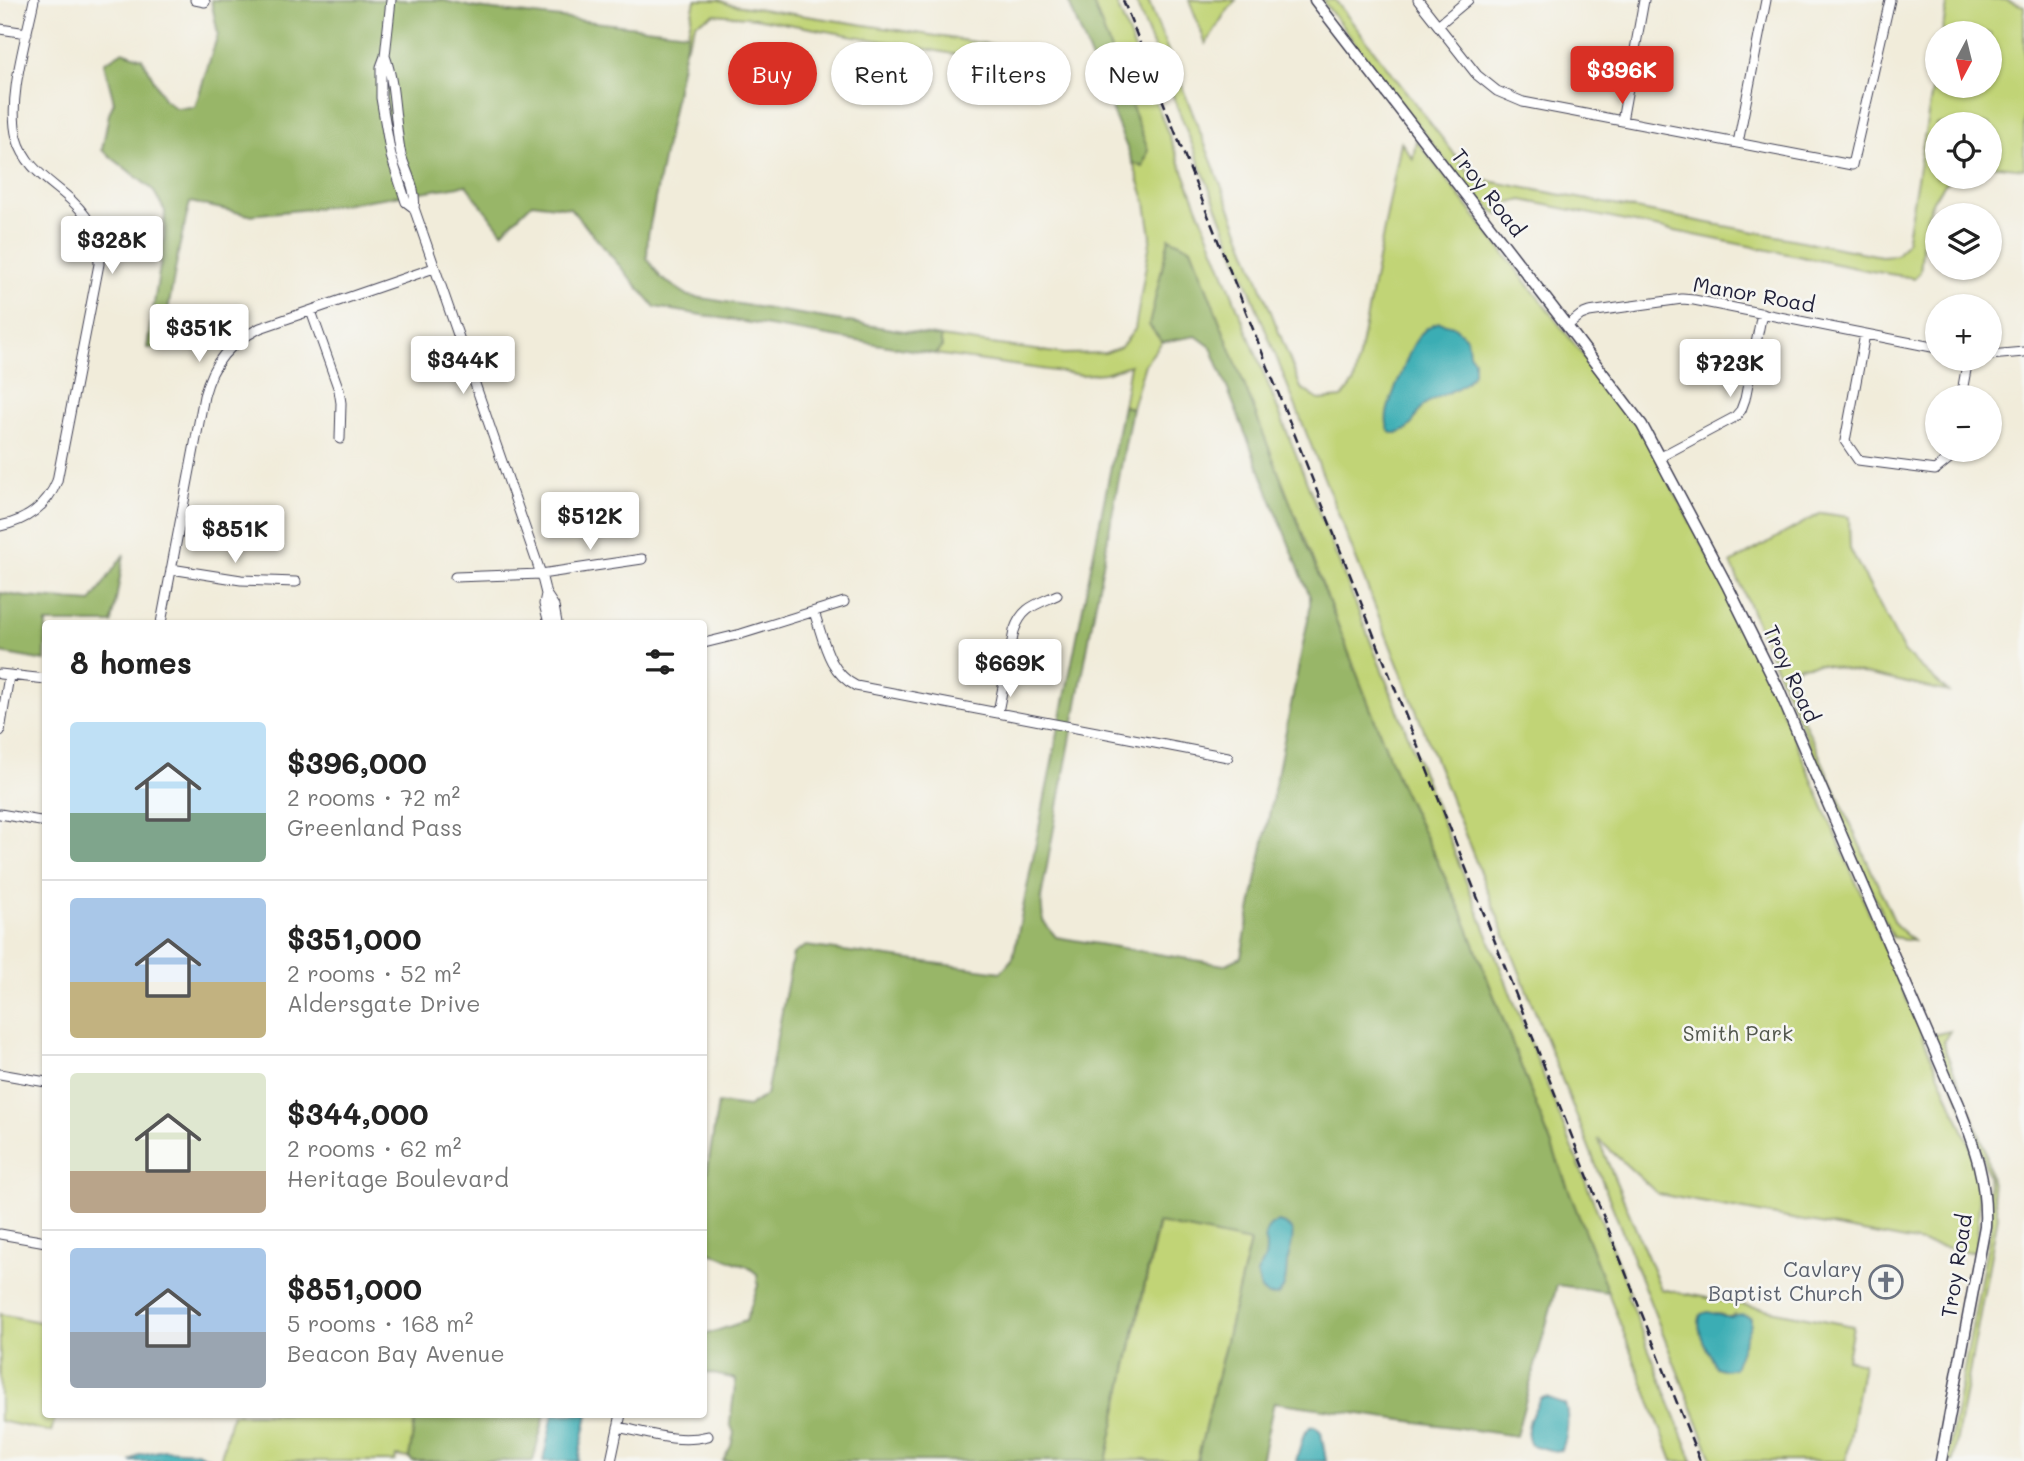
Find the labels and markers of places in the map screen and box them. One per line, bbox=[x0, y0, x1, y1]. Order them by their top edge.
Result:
pin: $396K bbox=[1573, 46, 1671, 106]
pin: $328K bbox=[63, 216, 161, 276]
pin: $351K bbox=[150, 304, 248, 364]
pin: $344K bbox=[414, 336, 512, 396]
pin: $723K bbox=[1681, 340, 1779, 399]
pin: $512K bbox=[541, 492, 639, 552]
pin: $851K bbox=[186, 505, 284, 565]
pin: $669K bbox=[961, 640, 1059, 699]
place label: Cavlary Baptist Church bbox=[1708, 1255, 1862, 1306]
church icon: Cavlary Baptist Church bbox=[1867, 1263, 1905, 1301]

